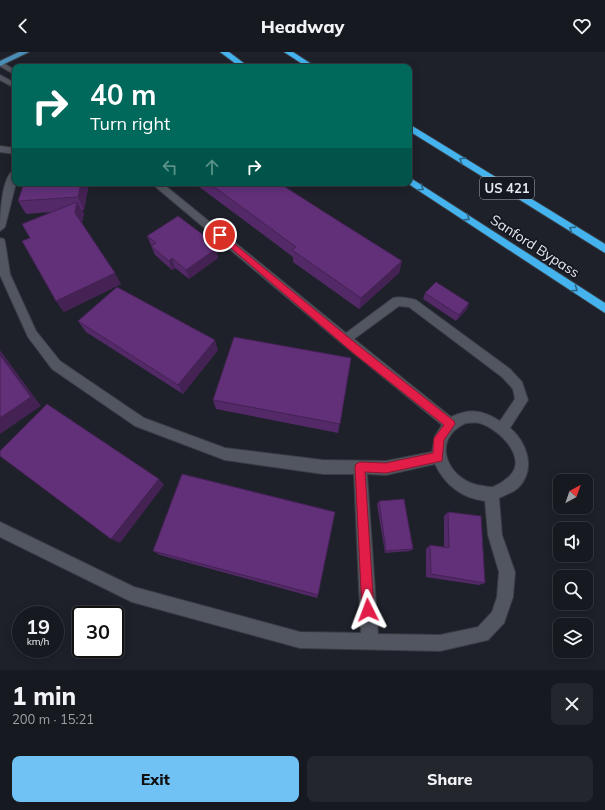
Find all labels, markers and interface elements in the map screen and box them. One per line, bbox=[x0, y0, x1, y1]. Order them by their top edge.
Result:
icon: back bbox=[12, 15, 34, 37]
text: Headway bbox=[261, 15, 344, 38]
icon: heart bbox=[571, 15, 593, 37]
text: 40 m bbox=[90, 77, 156, 112]
icon: right bbox=[24, 80, 76, 132]
text: Turn right bbox=[90, 112, 170, 135]
icon: left bbox=[159, 156, 181, 178]
icon: ahead bbox=[201, 156, 223, 178]
icon: right bbox=[243, 156, 265, 178]
one-way arrow bbox=[459, 157, 466, 165]
road number: US 421 bbox=[480, 177, 534, 199]
one-way arrow bbox=[417, 183, 424, 190]
street label: Sanford Bypass bbox=[487, 211, 583, 282]
one-way arrow bbox=[462, 213, 469, 220]
pin bbox=[203, 218, 237, 252]
icon: arrive bbox=[209, 224, 231, 246]
one-way arrow bbox=[569, 226, 576, 233]
one-way arrow bbox=[571, 284, 578, 292]
north arrow bbox=[553, 474, 593, 514]
map controls bbox=[553, 474, 593, 658]
button: sound bbox=[553, 522, 593, 562]
button: search bbox=[553, 570, 593, 610]
position arrow bbox=[347, 589, 389, 631]
speed limit sign: 30 bbox=[72, 606, 124, 658]
text: 19 bbox=[26, 614, 50, 639]
button: layers bbox=[553, 618, 593, 658]
text: km/h bbox=[27, 635, 49, 648]
text: 1 min bbox=[12, 681, 76, 711]
button: close bbox=[551, 683, 593, 725]
text: 200 m · 15:21 bbox=[12, 711, 94, 727]
button: Exit bbox=[12, 756, 299, 802]
button: Share bbox=[307, 756, 593, 802]

